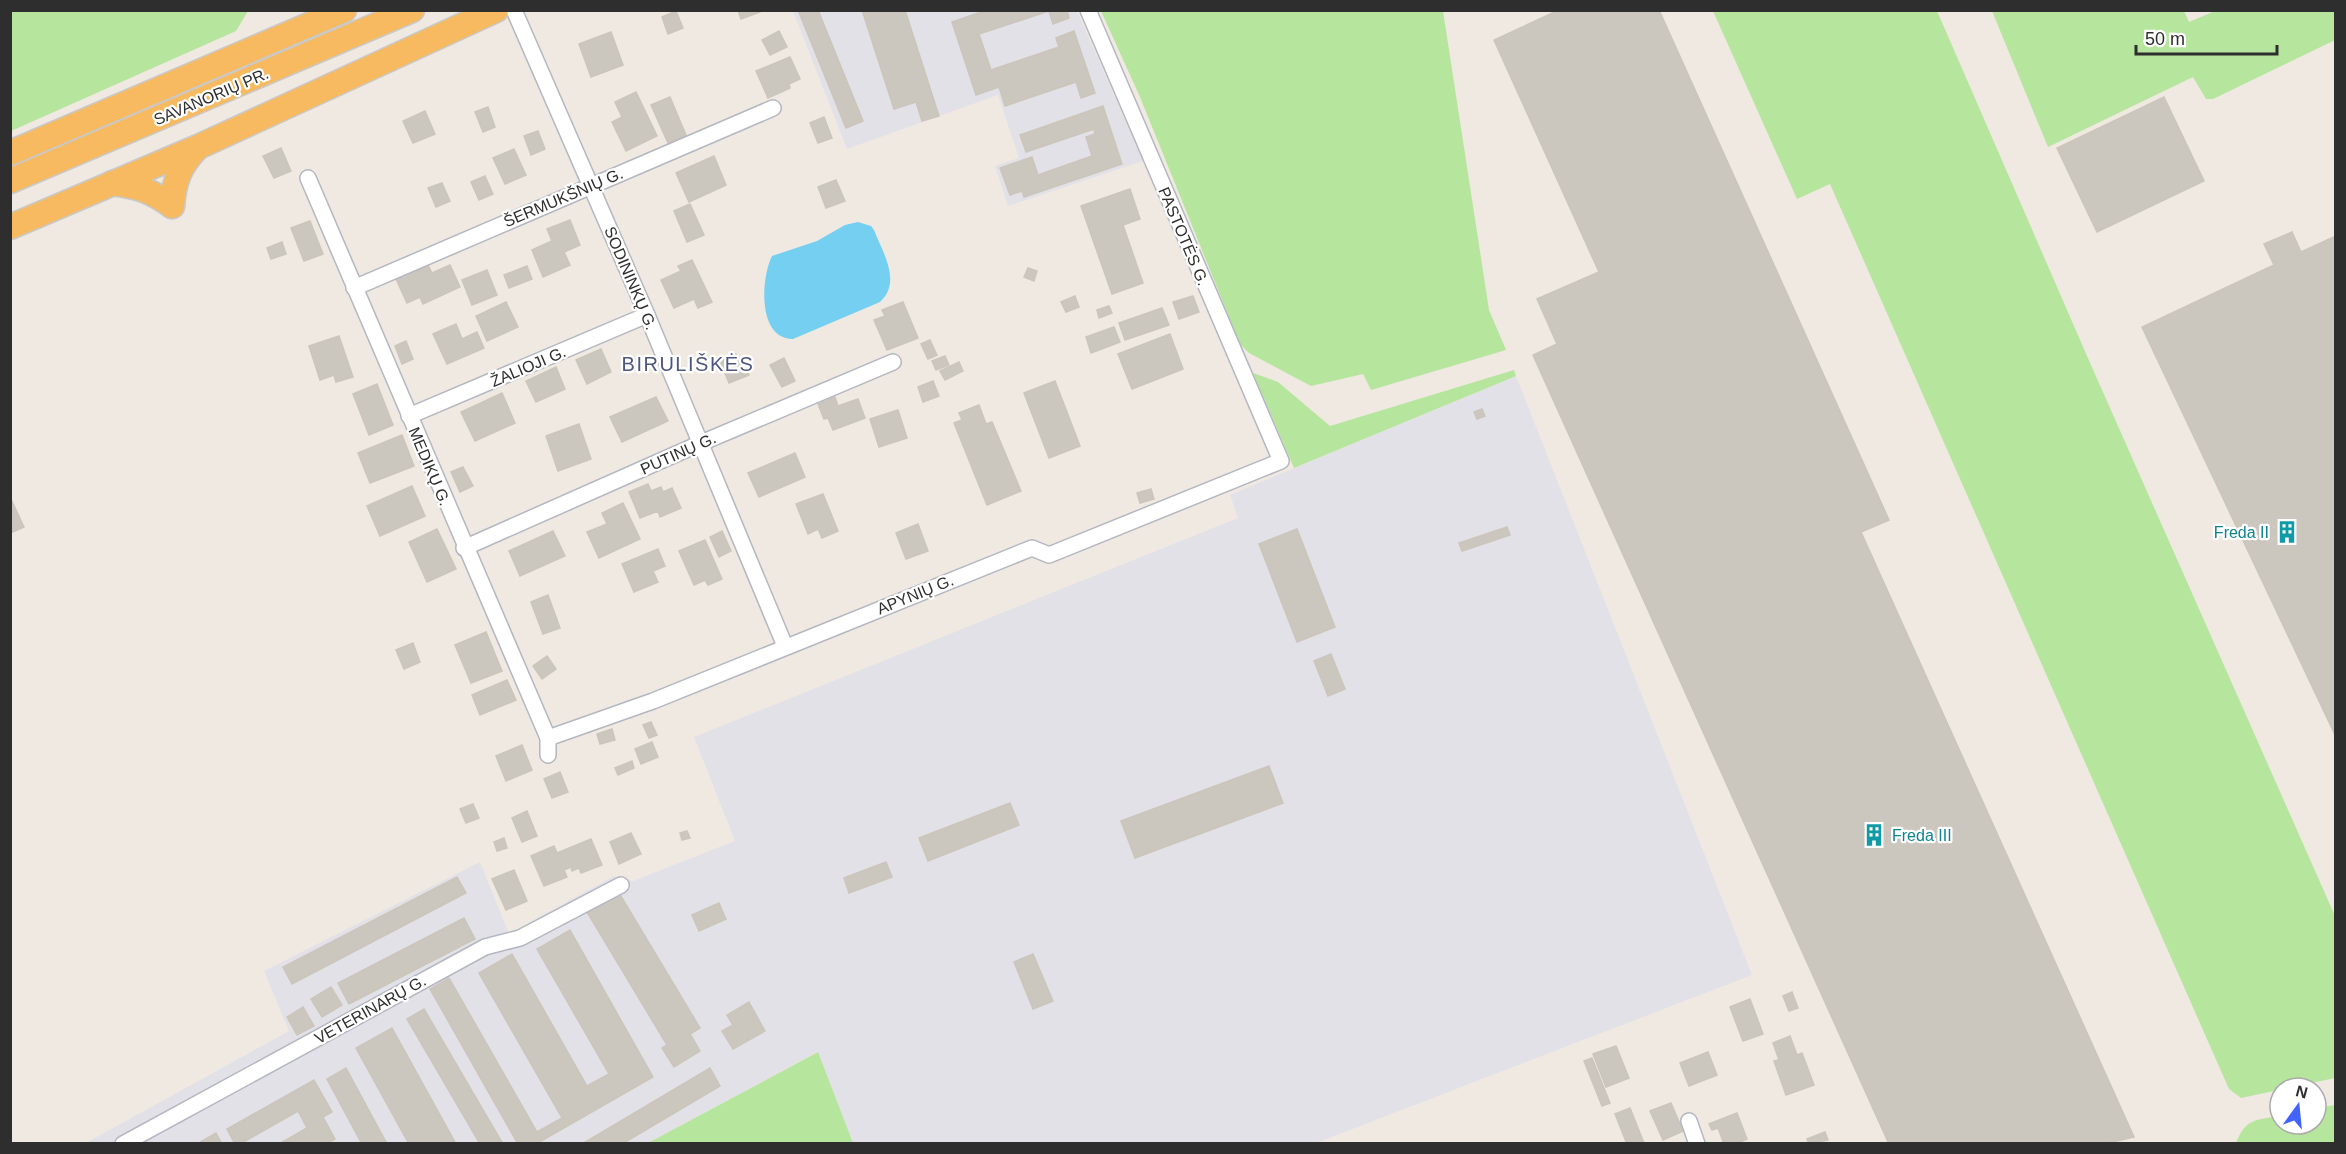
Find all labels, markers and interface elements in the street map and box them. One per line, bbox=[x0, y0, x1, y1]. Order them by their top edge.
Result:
scale bar bbox=[2136, 18, 2277, 56]
text: 50 m bbox=[2145, 29, 2185, 49]
street label: SAVANORIŲ PR. bbox=[151, 65, 271, 128]
street label: ŠERMUKŠNIŲ G. bbox=[501, 164, 625, 230]
street label: PASTOTĖS G. bbox=[1155, 184, 1213, 288]
street label: SODININKŲ G. bbox=[601, 224, 660, 332]
street label: ŽALIOJI G. bbox=[488, 342, 568, 390]
district label: BIRULIŠKĖS bbox=[622, 353, 754, 375]
street label: MEDIKŲ G. bbox=[405, 424, 454, 508]
street label: PUTINŲ G. bbox=[638, 429, 719, 478]
building icon: Freda II bbox=[2274, 519, 2300, 545]
place label: Freda II bbox=[2214, 524, 2269, 541]
street label: APYNIŲ G. bbox=[874, 571, 956, 617]
building icon: Freda III bbox=[1861, 822, 1887, 848]
place label: Freda III bbox=[1892, 827, 1952, 844]
street label: VETERINARŲ G. bbox=[312, 972, 429, 1047]
north arrow bbox=[2268, 1076, 2328, 1136]
text: N bbox=[2294, 1082, 2310, 1102]

